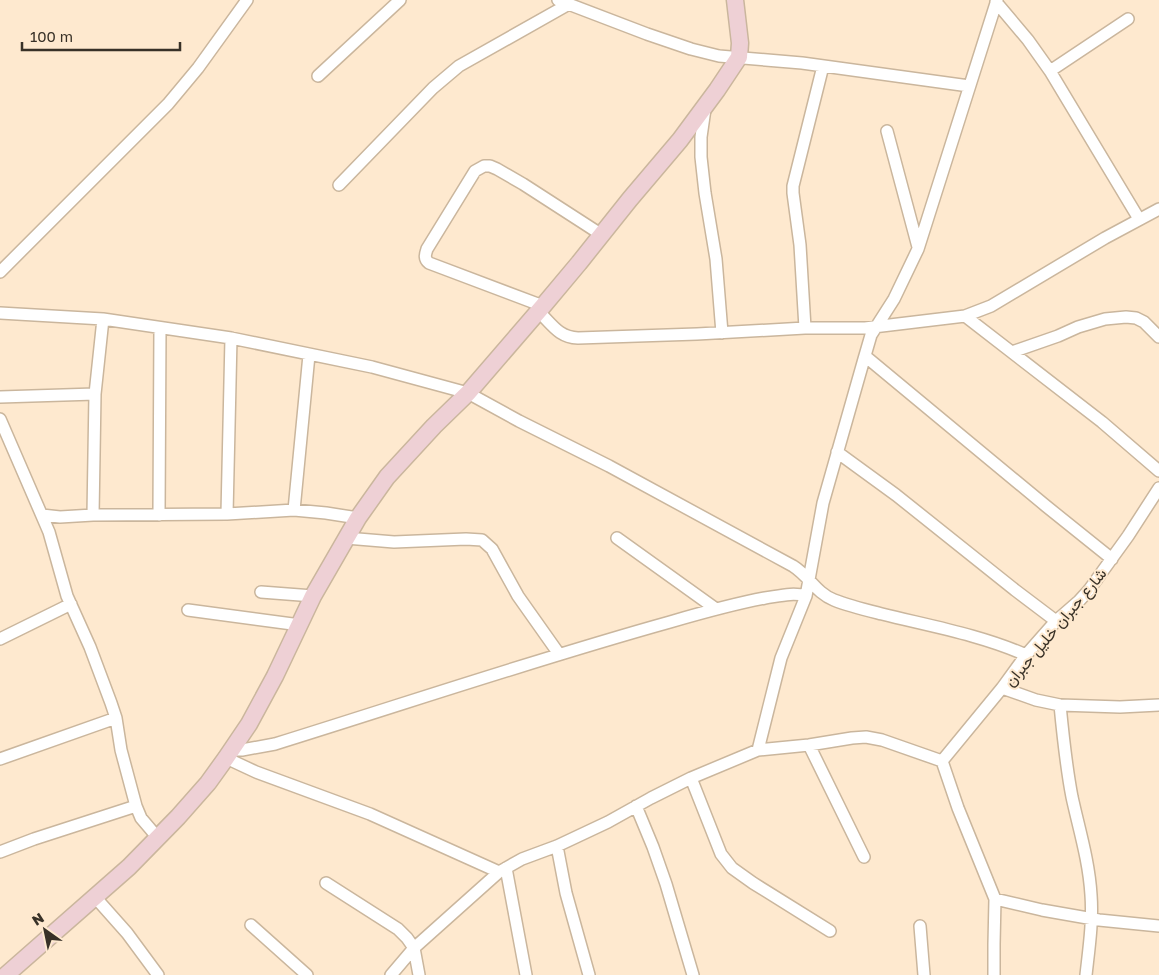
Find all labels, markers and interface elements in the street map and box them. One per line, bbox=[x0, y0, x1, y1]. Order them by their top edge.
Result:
scale bar bbox=[22, 20, 180, 52]
text: 100 m bbox=[30, 27, 73, 45]
street label: شارع جبران خليل جبران bbox=[1000, 564, 1112, 692]
north arrow bbox=[20, 905, 70, 955]
text: N bbox=[29, 909, 47, 929]

